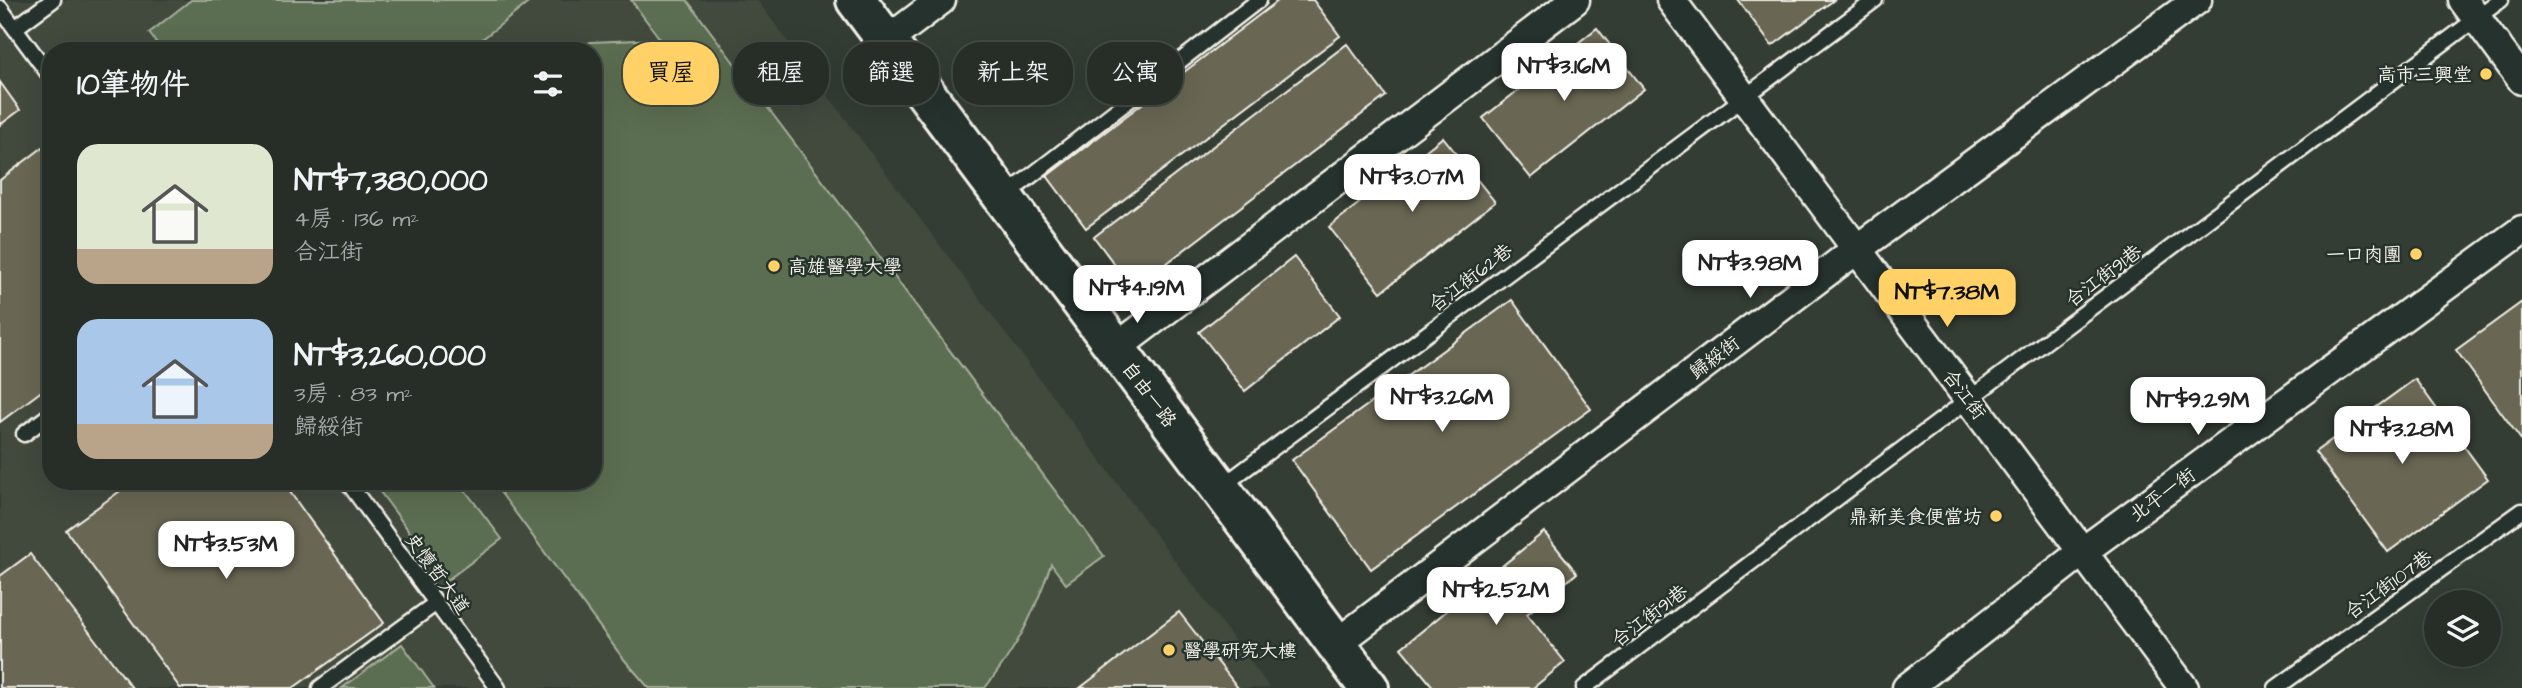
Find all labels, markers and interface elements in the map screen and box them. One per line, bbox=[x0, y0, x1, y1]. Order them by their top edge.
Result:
chip: 買屋 bbox=[623, 42, 719, 105]
chip: 租屋 bbox=[733, 42, 829, 105]
chip: 篩選 bbox=[843, 42, 939, 105]
chip: 新上架 bbox=[953, 42, 1073, 105]
chip: 公寓 bbox=[1087, 42, 1183, 105]
pin: NT$3.16M bbox=[1492, 43, 1636, 103]
text: NT$3.16M bbox=[1518, 50, 1610, 82]
place label: 高市三興堂 bbox=[2377, 62, 2472, 89]
text: 10筆物件 bbox=[77, 64, 190, 106]
icon: filters bbox=[529, 65, 567, 103]
marker: 高市三興堂 bbox=[2478, 66, 2494, 82]
pin: NT$3.07M bbox=[1340, 154, 1484, 214]
text: NT$7,380,000 bbox=[294, 160, 488, 202]
text: NT$3.07M bbox=[1360, 161, 1464, 193]
icon: home bbox=[133, 172, 217, 256]
text: 4房 · 136 m² bbox=[294, 203, 419, 235]
text: 合江街 bbox=[294, 236, 363, 268]
street label: 合江街62巷 bbox=[1423, 238, 1518, 319]
street label: 合江街91巷 bbox=[2060, 239, 2148, 314]
pin: NT$3.98M bbox=[1678, 240, 1822, 300]
place label: 一口肉團 bbox=[2326, 242, 2402, 269]
marker: 一口肉團 bbox=[2408, 246, 2424, 262]
text: NT$3.98M bbox=[1698, 247, 1802, 279]
place label: 高雄醫學大學 bbox=[788, 254, 902, 281]
marker: 高雄醫學大學 bbox=[766, 258, 782, 274]
pin: NT$4.19M bbox=[1065, 266, 1209, 325]
pin: NT$7.38M bbox=[1875, 270, 2019, 329]
text: NT$4.19M bbox=[1089, 272, 1185, 304]
text: NT$7.38M bbox=[1895, 276, 1999, 308]
street label: 歸綏街 bbox=[1684, 330, 1746, 386]
text: NT$3,260,000 bbox=[294, 335, 486, 377]
icon: home bbox=[133, 347, 217, 431]
street label: 自由一路 bbox=[1115, 356, 1182, 433]
street label: 合江街 bbox=[1936, 364, 1992, 426]
pin: NT$3.26M bbox=[1370, 374, 1514, 434]
text: 3房 · 83 m² bbox=[294, 378, 413, 410]
pin: NT$9.29M bbox=[2126, 378, 2270, 437]
text: NT$3.26M bbox=[1390, 381, 1494, 413]
text: NT$9.29M bbox=[2146, 384, 2250, 416]
pin: NT$3.28M bbox=[2330, 406, 2474, 466]
text: 歸綏街 bbox=[294, 411, 363, 443]
text: NT$3.28M bbox=[2350, 413, 2454, 445]
street label: 北平一街 bbox=[2124, 462, 2202, 528]
place label: 鼎新美食便當坊 bbox=[1849, 504, 1982, 531]
marker: 鼎新美食便當坊 bbox=[1988, 508, 2004, 524]
pin: NT$3.53M bbox=[154, 522, 298, 581]
text: NT$3.53M bbox=[174, 528, 278, 560]
street label: 史懷哲大道 bbox=[398, 528, 476, 620]
street label: 合江街107巷 bbox=[2340, 544, 2438, 626]
pin: NT$2.52M bbox=[1424, 568, 1568, 627]
text: NT$2.52M bbox=[1443, 574, 1549, 606]
street label: 合江街91巷 bbox=[1606, 579, 1694, 654]
map controls bbox=[2424, 590, 2501, 667]
button: layers bbox=[2424, 590, 2501, 667]
place label: 醫學研究大樓 bbox=[1183, 638, 1297, 665]
marker: 醫學研究大樓 bbox=[1161, 642, 1177, 658]

